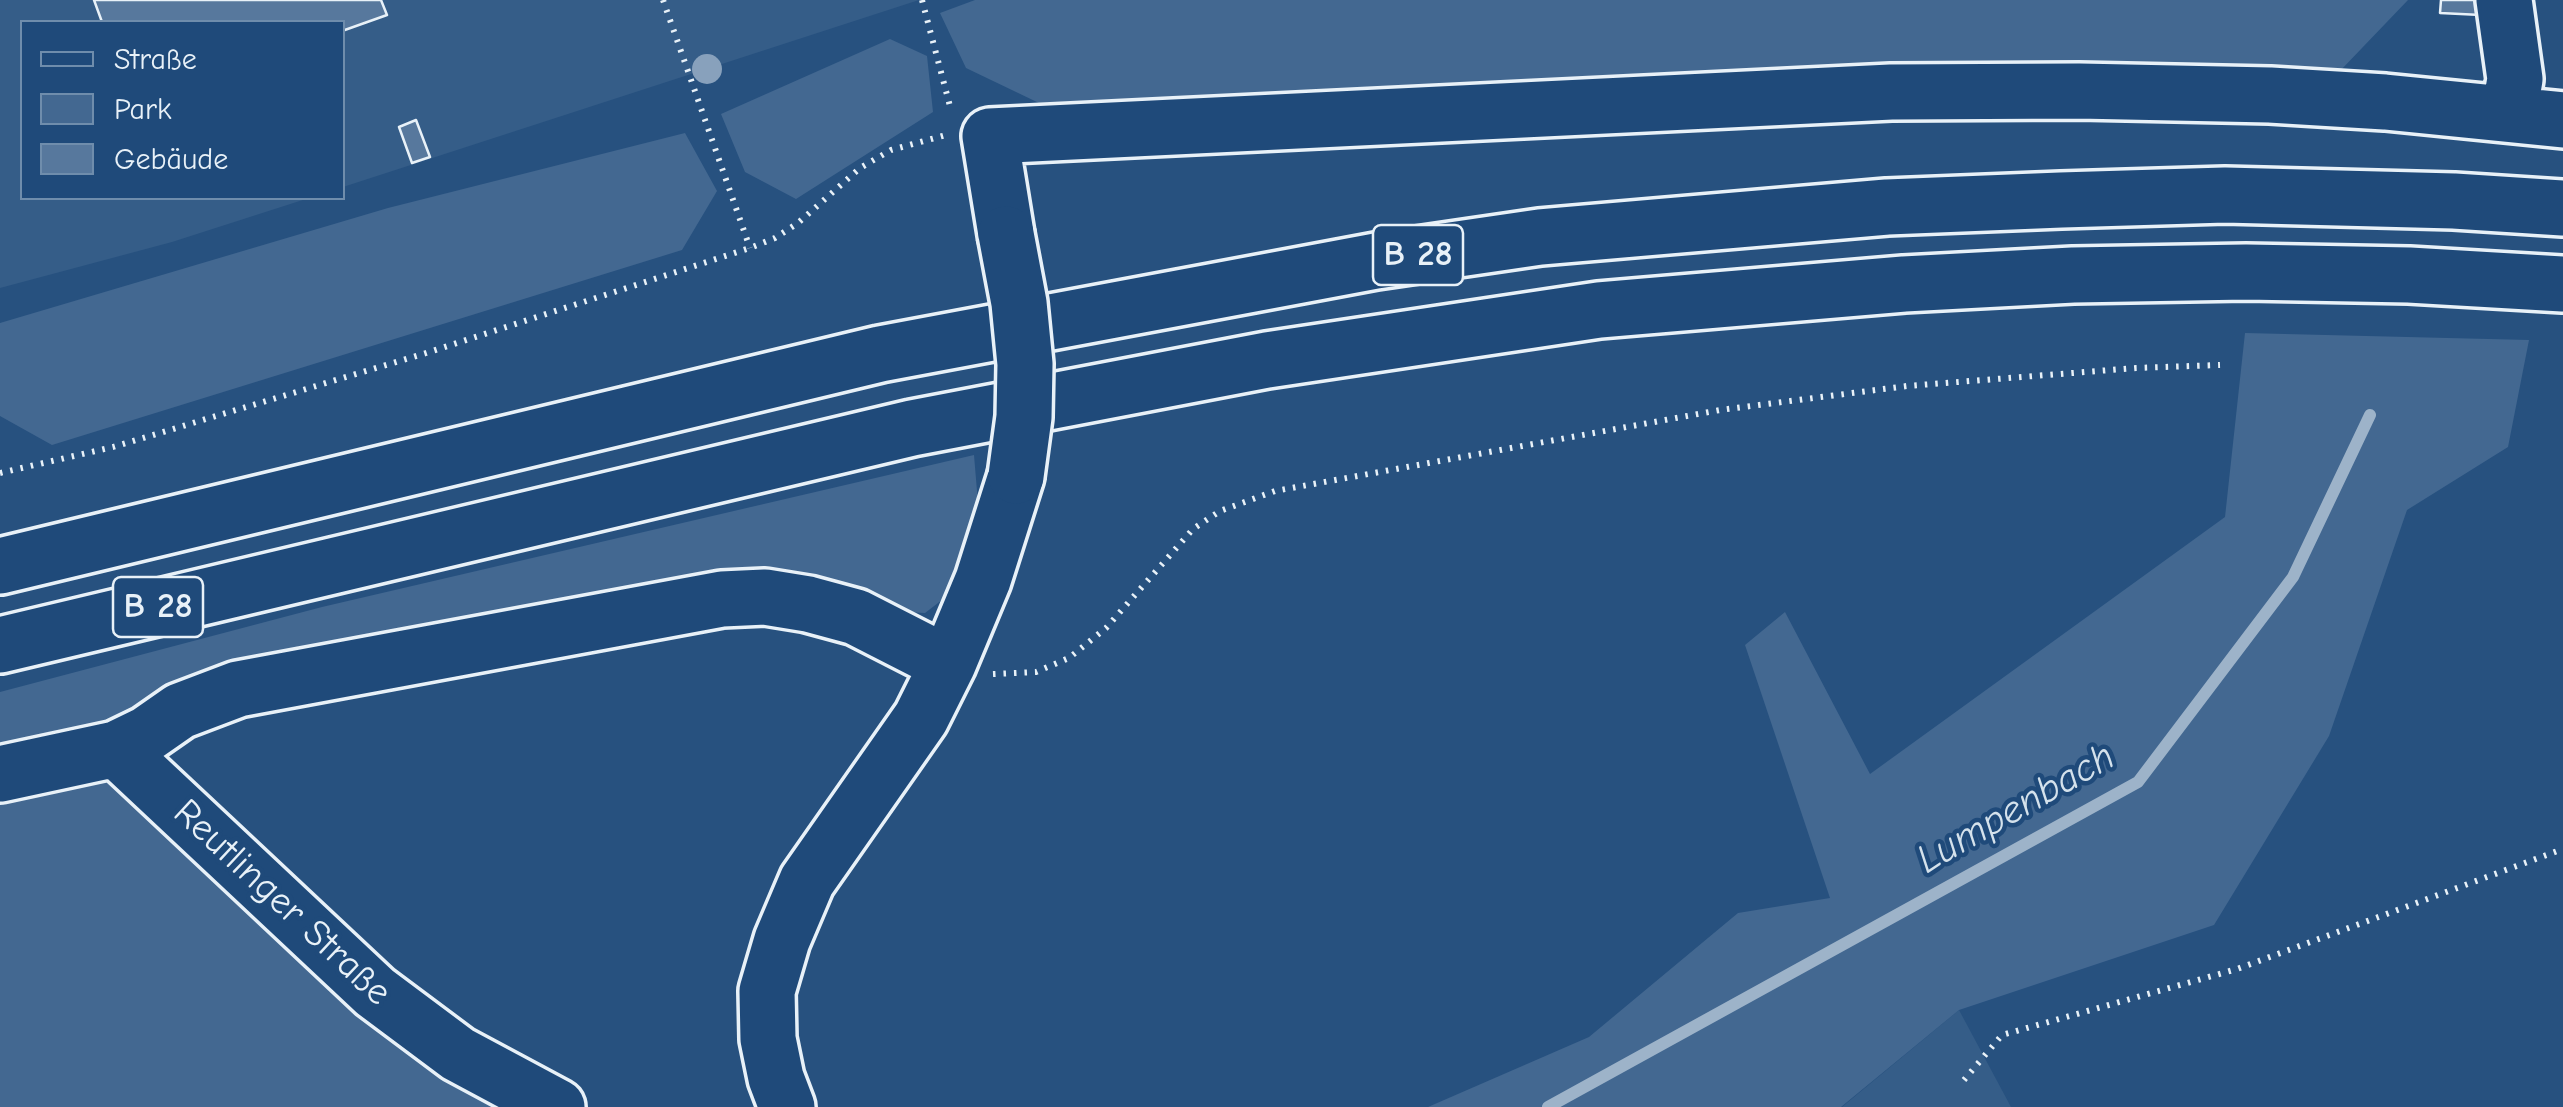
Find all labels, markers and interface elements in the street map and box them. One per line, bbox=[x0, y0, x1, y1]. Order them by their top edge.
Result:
legend bbox=[20, 20, 345, 200]
text: Straße bbox=[114, 42, 197, 77]
text: Park bbox=[114, 92, 171, 127]
text: Gebäude bbox=[114, 142, 228, 177]
road number: B 28 bbox=[1373, 225, 1463, 285]
road number: B 28 bbox=[113, 577, 203, 637]
water label: Lumpenbach bbox=[1909, 733, 2123, 885]
street label: Reutlinger Straße bbox=[164, 790, 400, 1016]

